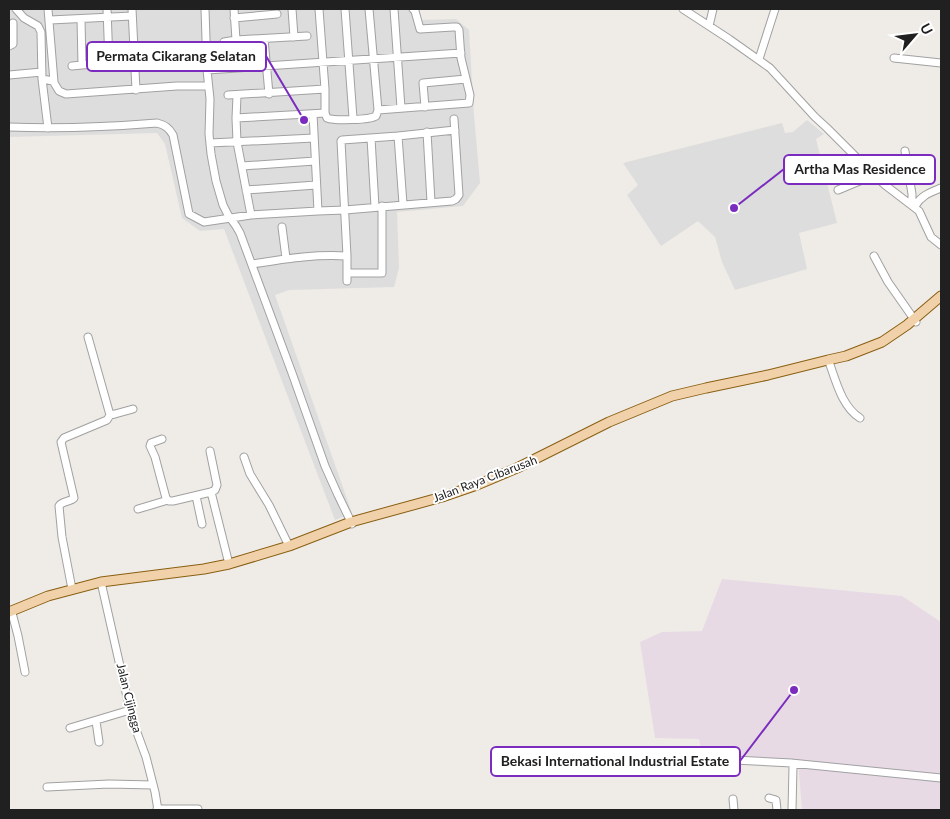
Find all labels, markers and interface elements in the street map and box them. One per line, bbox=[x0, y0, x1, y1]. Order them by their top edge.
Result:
north arrow bbox=[890, 10, 940, 60]
text: U bbox=[917, 20, 937, 37]
callout: Permata Cikarang Selatan bbox=[87, 42, 266, 71]
text: Permata Cikarang Selatan bbox=[96, 47, 256, 64]
callout: Artha Mas Residence bbox=[784, 155, 935, 184]
text: Artha Mas Residence bbox=[793, 160, 926, 177]
street label: Jalan Raya Cibarusah bbox=[431, 452, 539, 505]
street label: Jalan Cijingga bbox=[114, 662, 145, 734]
callout: Bekasi International Industrial Estate bbox=[491, 747, 740, 776]
text: Bekasi International Industrial Estate bbox=[501, 752, 730, 769]

